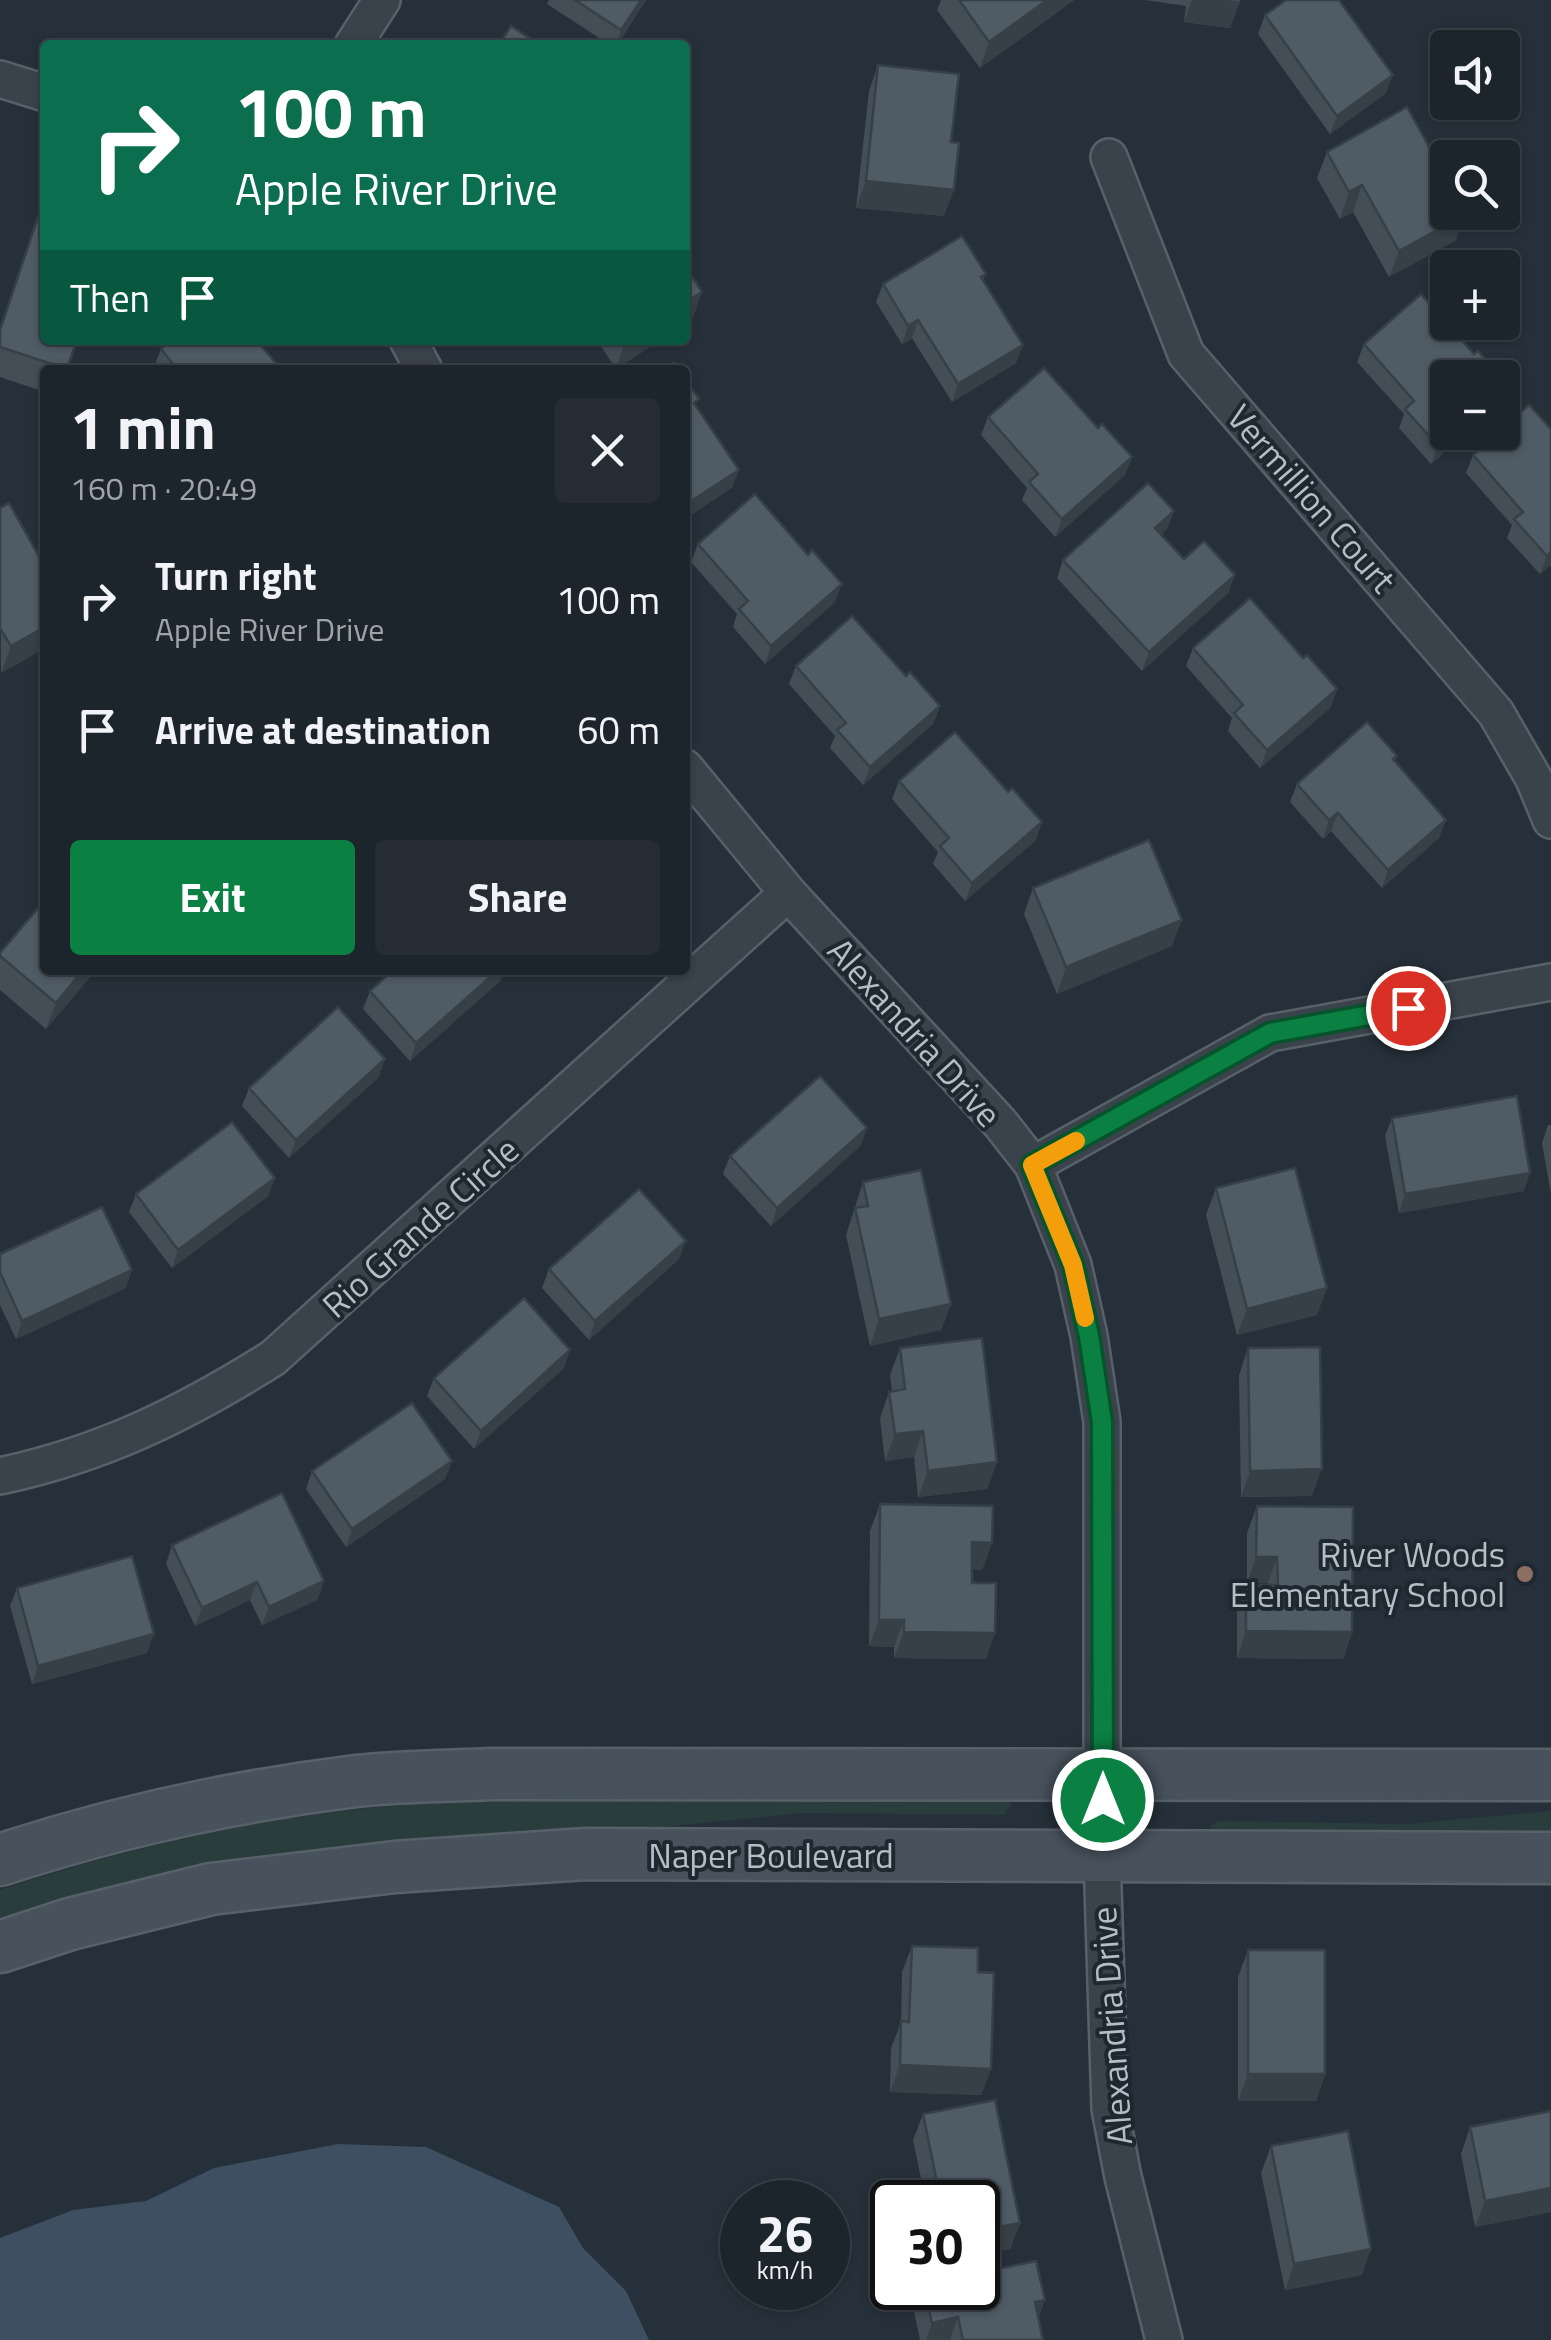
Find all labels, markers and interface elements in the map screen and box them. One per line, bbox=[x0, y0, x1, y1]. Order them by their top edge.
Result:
map controls bbox=[1430, 30, 1520, 450]
button: sound bbox=[1430, 30, 1520, 120]
text: 100 m bbox=[235, 58, 427, 164]
icon: right bbox=[70, 80, 200, 210]
button: search bbox=[1430, 140, 1520, 230]
text: Apple River Drive bbox=[235, 154, 558, 222]
button: + bbox=[1430, 250, 1520, 340]
text: Then bbox=[70, 269, 150, 327]
icon: arrive bbox=[170, 270, 225, 325]
button: − bbox=[1430, 360, 1520, 450]
text: 1 min bbox=[70, 381, 216, 472]
street label: Vermillion Court bbox=[1215, 392, 1409, 604]
button: close bbox=[555, 398, 660, 503]
text: 160 m · 20:49 bbox=[70, 464, 257, 512]
text: Turn right bbox=[155, 547, 317, 605]
text: 100 m bbox=[556, 571, 660, 629]
icon: right bbox=[70, 573, 125, 628]
text: Apple River Drive bbox=[155, 605, 384, 653]
text: Arrive at destination bbox=[155, 701, 491, 759]
text: 60 m bbox=[577, 701, 660, 759]
icon: arrive bbox=[70, 703, 125, 758]
button: Exit bbox=[70, 840, 355, 955]
button: Share bbox=[375, 840, 660, 955]
street label: Alexandria Drive bbox=[815, 925, 1015, 1139]
pin bbox=[1366, 966, 1451, 1051]
icon: arrive bbox=[1381, 981, 1436, 1036]
street label: Rio Grande Circle bbox=[309, 1124, 531, 1330]
place label: River Woods Elementary School bbox=[1230, 1527, 1505, 1621]
marker: River Woods Elementary School bbox=[1514, 1563, 1536, 1585]
position arrow bbox=[1051, 1748, 1155, 1852]
street label: Naper Boulevard bbox=[648, 1828, 894, 1882]
street label: Alexandria Drive bbox=[1076, 1905, 1146, 2147]
speed limit sign: 30 bbox=[870, 2180, 1000, 2310]
text: 26 bbox=[757, 2195, 813, 2271]
text: km/h bbox=[757, 2251, 813, 2289]

